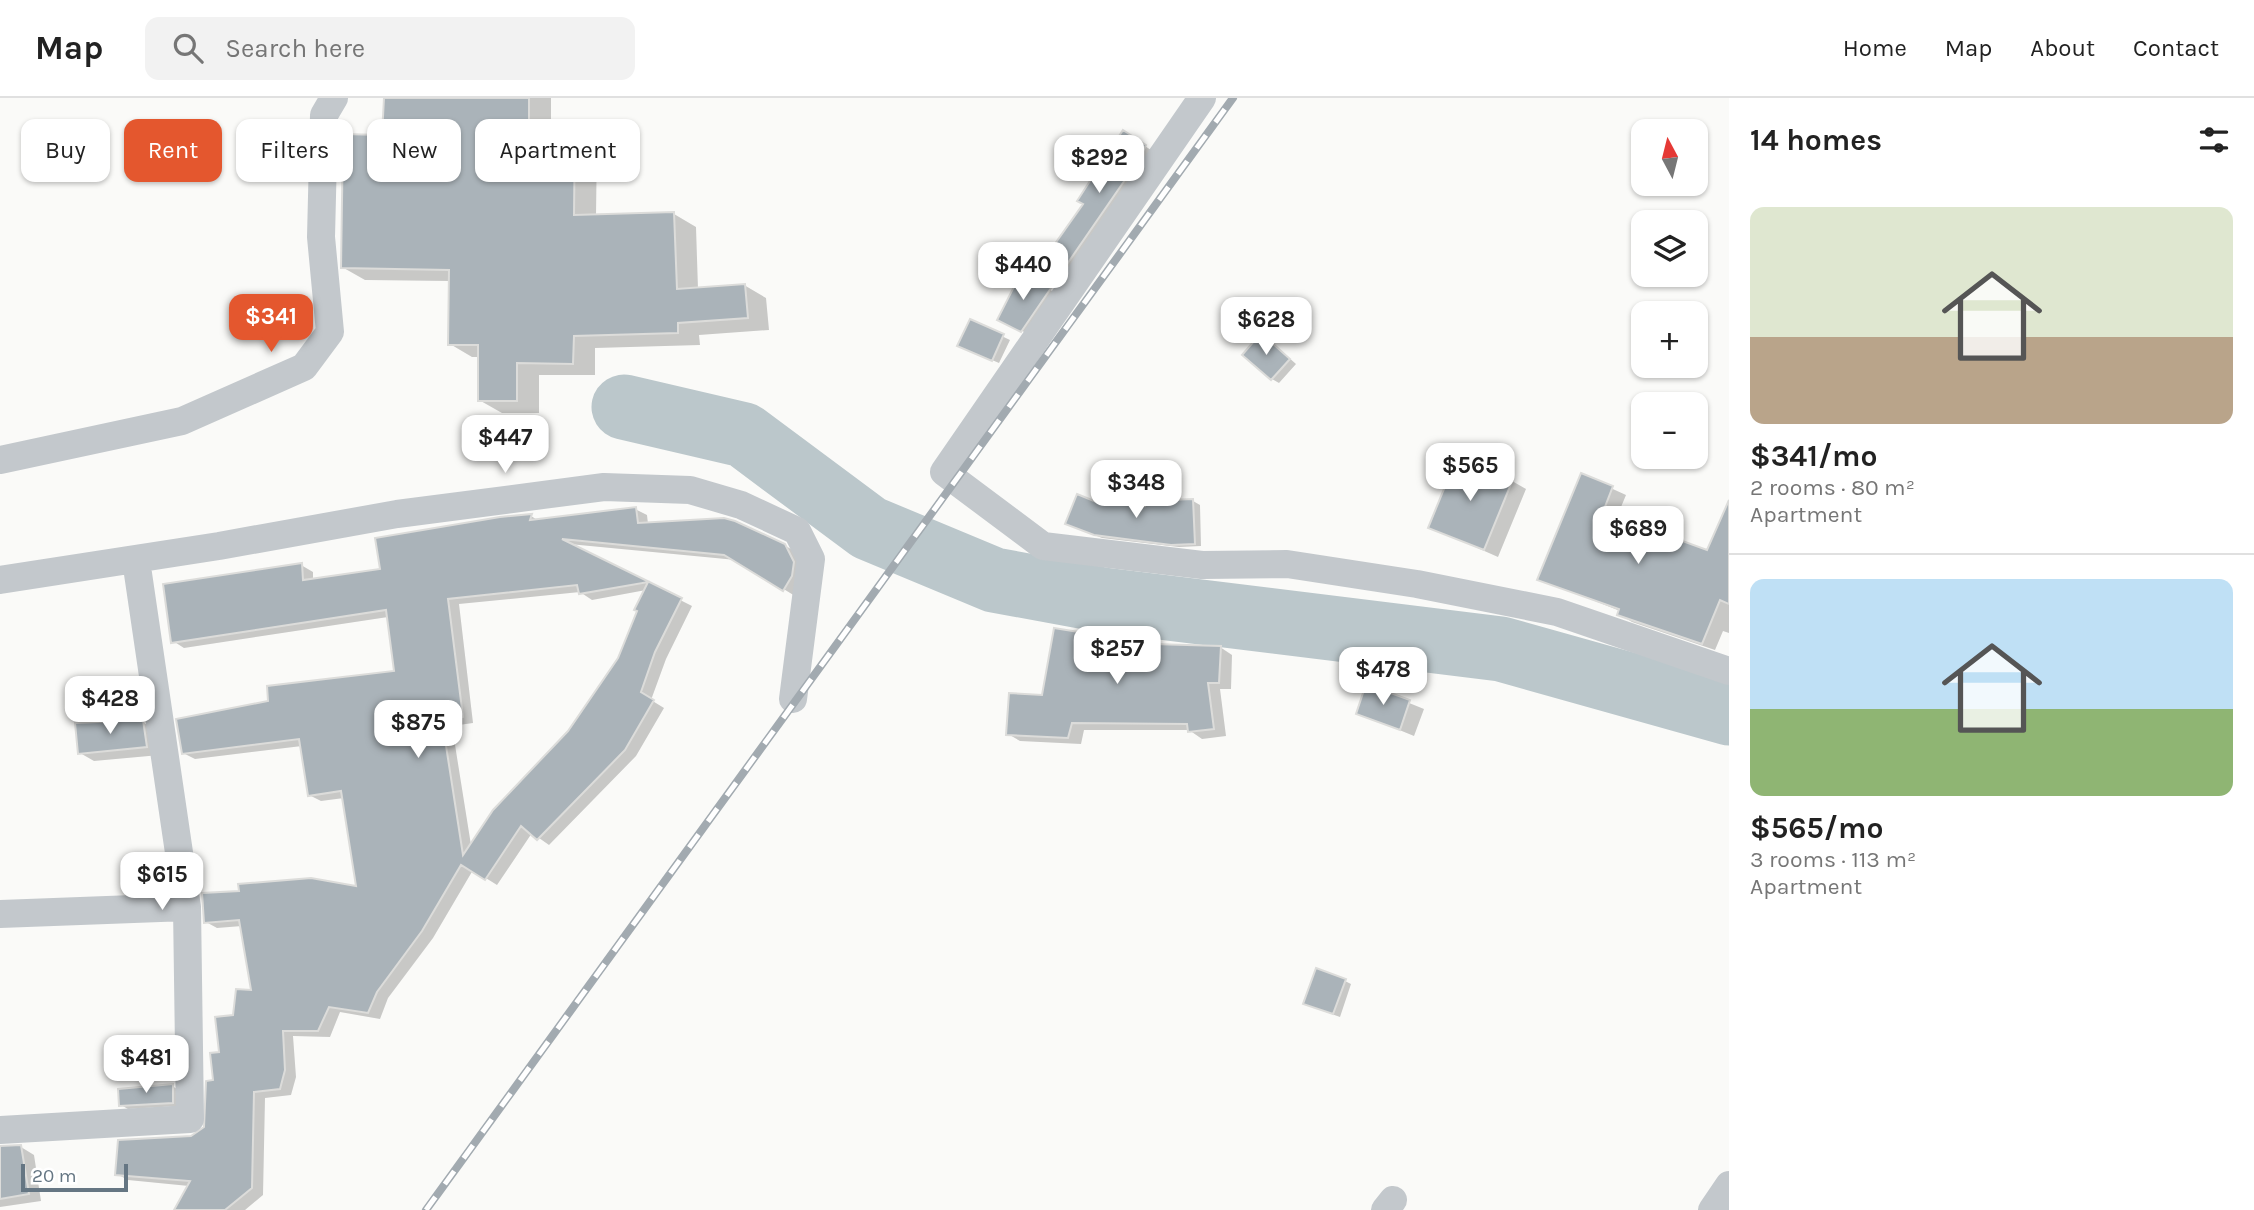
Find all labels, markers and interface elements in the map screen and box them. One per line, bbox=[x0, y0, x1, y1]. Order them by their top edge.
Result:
search box bbox=[145, 17, 635, 80]
text: Map bbox=[35, 29, 103, 67]
icon: search bbox=[169, 29, 207, 67]
text: Search here bbox=[225, 33, 365, 64]
text: Home bbox=[1843, 34, 1907, 62]
text: Map bbox=[1945, 34, 1992, 62]
text: About bbox=[2030, 34, 2095, 62]
text: Contact bbox=[2133, 34, 2219, 62]
chip: Buy bbox=[21, 119, 110, 182]
chip: Rent bbox=[124, 119, 222, 182]
chip: Filters bbox=[236, 119, 353, 182]
chip: New bbox=[367, 119, 461, 182]
chip: Apartment bbox=[475, 119, 640, 182]
north arrow bbox=[1631, 119, 1708, 196]
map controls bbox=[1631, 119, 1708, 469]
icon: filters bbox=[2195, 121, 2233, 159]
text: 14 homes bbox=[1750, 122, 1882, 158]
pin: $292 bbox=[1058, 136, 1140, 195]
text: $292 bbox=[1070, 144, 1128, 171]
button: layers bbox=[1631, 210, 1708, 287]
pin: $440 bbox=[982, 242, 1064, 302]
text: $440 bbox=[994, 251, 1052, 278]
icon: home bbox=[1929, 253, 2055, 379]
pin: $341 bbox=[230, 294, 312, 354]
pin: $628 bbox=[1225, 298, 1307, 357]
button: + bbox=[1631, 301, 1708, 378]
text: $341 bbox=[245, 303, 297, 330]
text: $628 bbox=[1237, 306, 1295, 333]
button: − bbox=[1631, 392, 1708, 469]
pin: $447 bbox=[464, 416, 546, 475]
text: $447 bbox=[478, 424, 532, 451]
text: $341/mo bbox=[1750, 438, 1877, 474]
pin: $565 bbox=[1429, 444, 1511, 503]
text: $565 bbox=[1442, 452, 1498, 479]
pin: $348 bbox=[1095, 460, 1177, 520]
text: $348 bbox=[1107, 469, 1165, 496]
text: 2 rooms · 80 m² bbox=[1750, 474, 1915, 501]
text: Apartment bbox=[1750, 501, 1862, 528]
pin: $689 bbox=[1597, 506, 1679, 566]
text: $689 bbox=[1609, 515, 1667, 542]
icon: home bbox=[1929, 625, 2055, 751]
pin: $257 bbox=[1076, 626, 1158, 686]
text: $257 bbox=[1090, 635, 1144, 662]
pin: $478 bbox=[1342, 648, 1424, 707]
text: $478 bbox=[1355, 656, 1411, 683]
pin: $428 bbox=[69, 676, 151, 736]
text: $428 bbox=[81, 685, 139, 712]
pin: $875 bbox=[377, 700, 459, 760]
text: $875 bbox=[390, 709, 446, 736]
text: $565/mo bbox=[1750, 810, 1883, 846]
text: 3 rooms · 113 m² bbox=[1750, 846, 1916, 873]
pin: $615 bbox=[121, 852, 203, 912]
text: $615 bbox=[136, 861, 188, 888]
text: Apartment bbox=[1750, 873, 1862, 900]
pin: $481 bbox=[105, 1035, 187, 1095]
text: $481 bbox=[120, 1044, 172, 1071]
scale bar bbox=[21, 1161, 128, 1193]
text: 20 m bbox=[32, 1165, 77, 1187]

